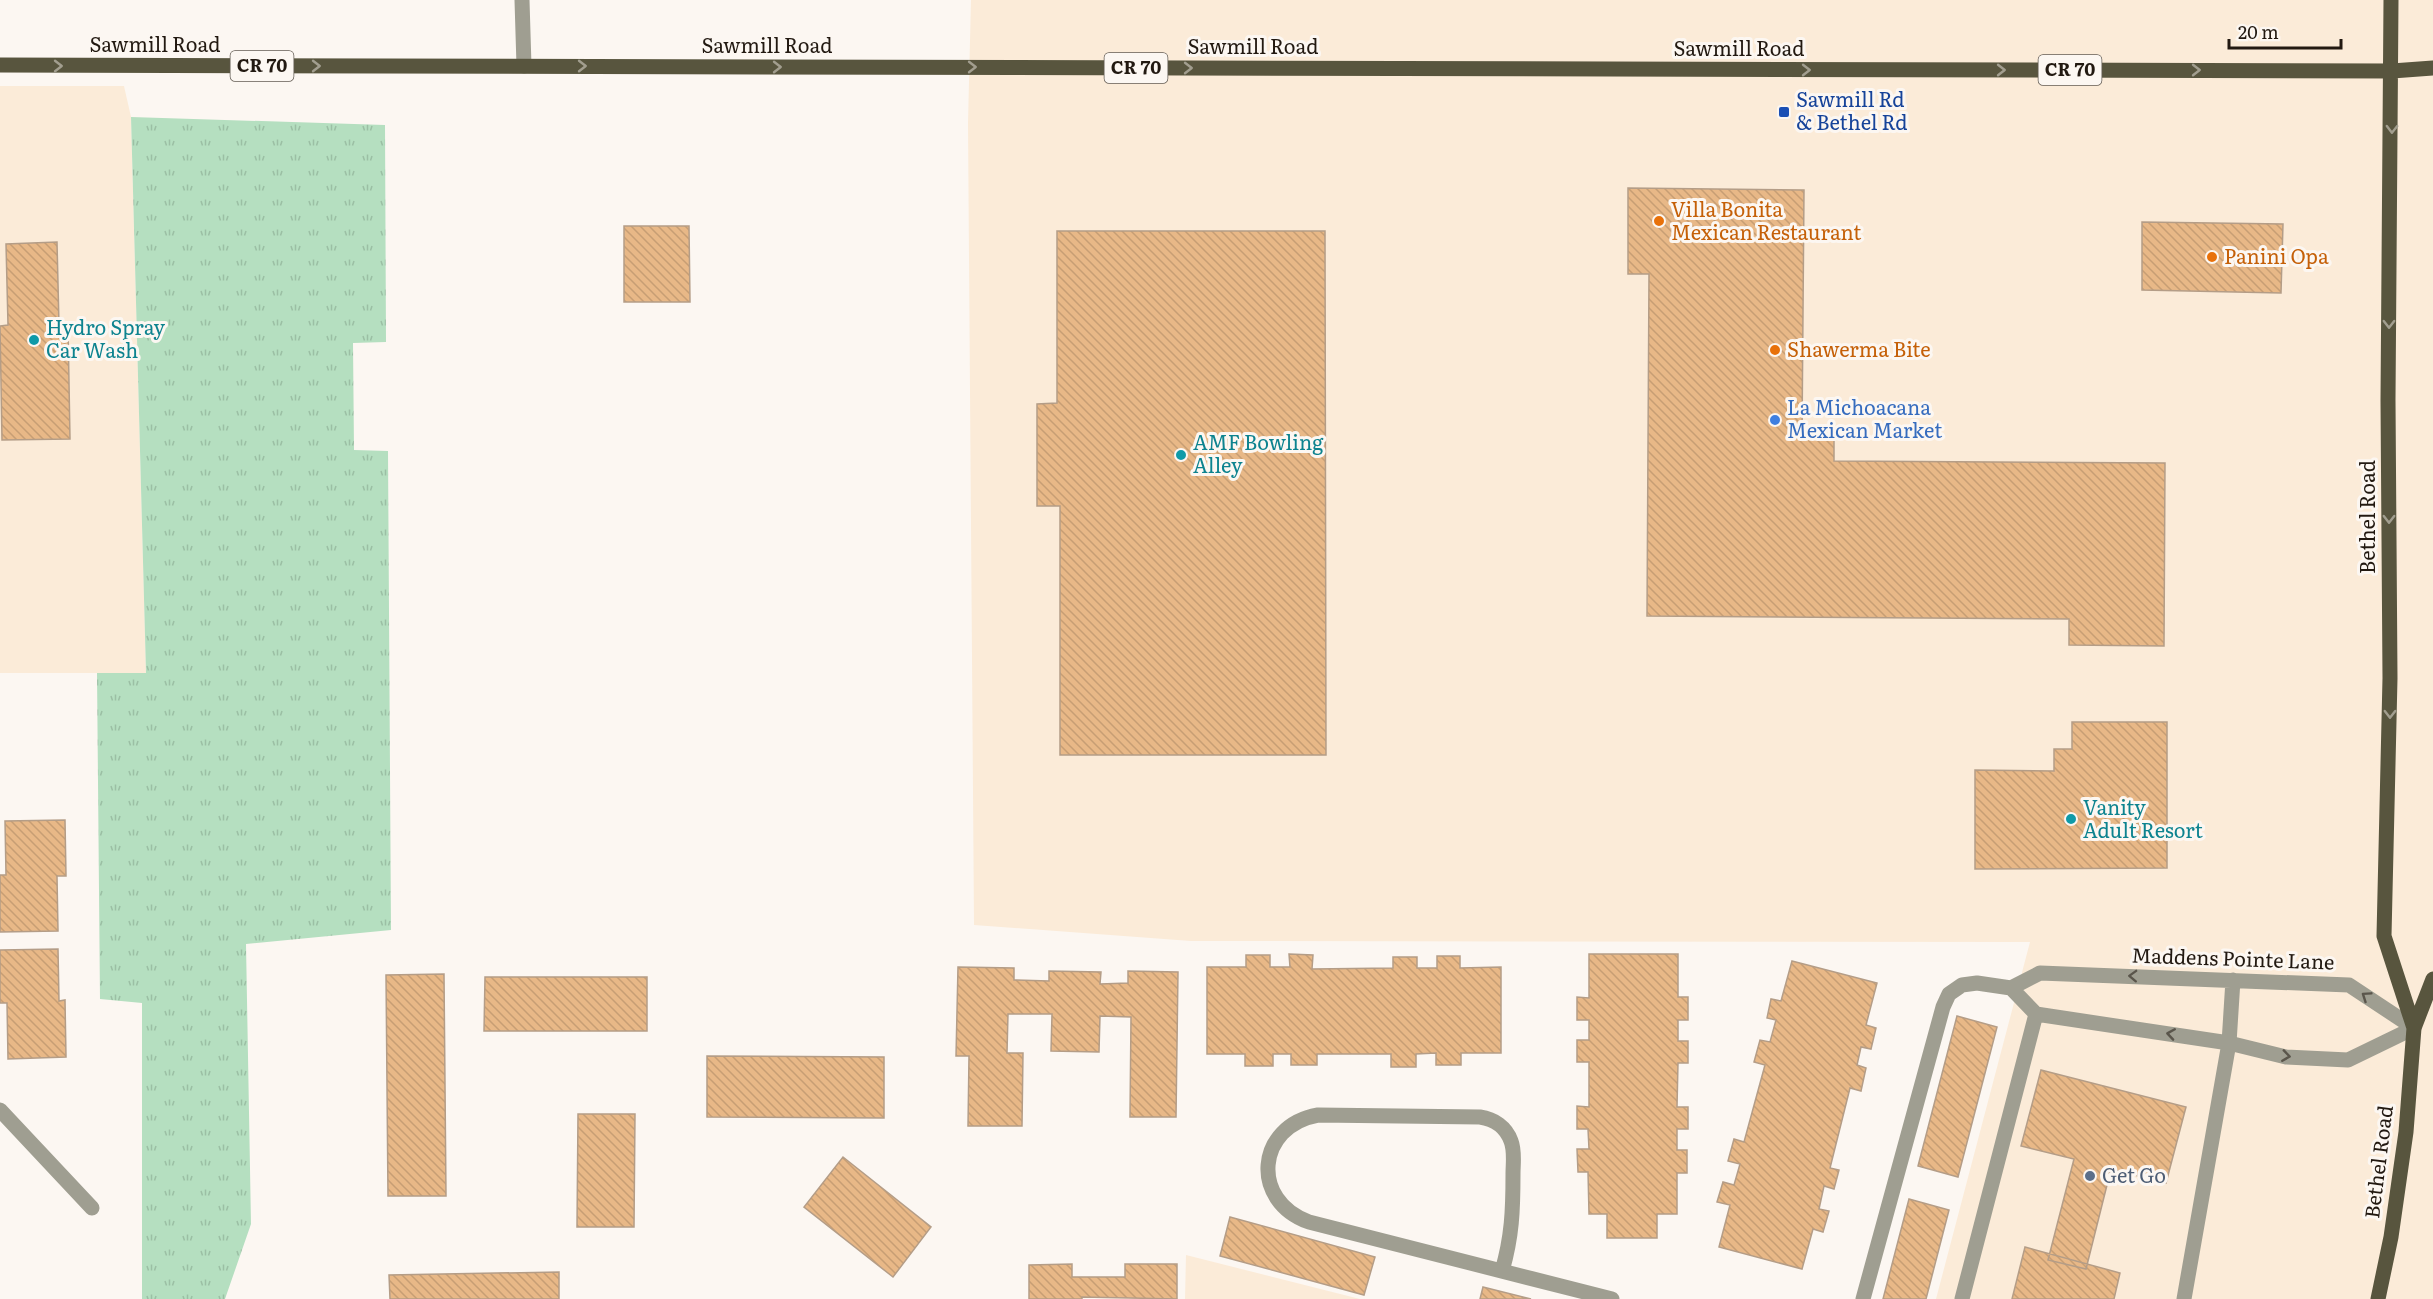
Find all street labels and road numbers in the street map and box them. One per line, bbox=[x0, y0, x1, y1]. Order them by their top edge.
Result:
street label: Sawmill Road bbox=[90, 28, 220, 58]
street label: Sawmill Road bbox=[702, 29, 832, 59]
street label: Sawmill Road bbox=[1188, 30, 1318, 60]
street label: Sawmill Road bbox=[1674, 32, 1804, 62]
road number: CR 70 bbox=[230, 51, 294, 81]
road number: CR 70 bbox=[1104, 53, 1168, 83]
road number: CR 70 bbox=[2038, 55, 2102, 85]
street label: Bethel Road bbox=[2351, 460, 2381, 574]
street label: Maddens Pointe Lane bbox=[2131, 938, 2335, 976]
street label: Bethel Road bbox=[2355, 1103, 2399, 1220]

